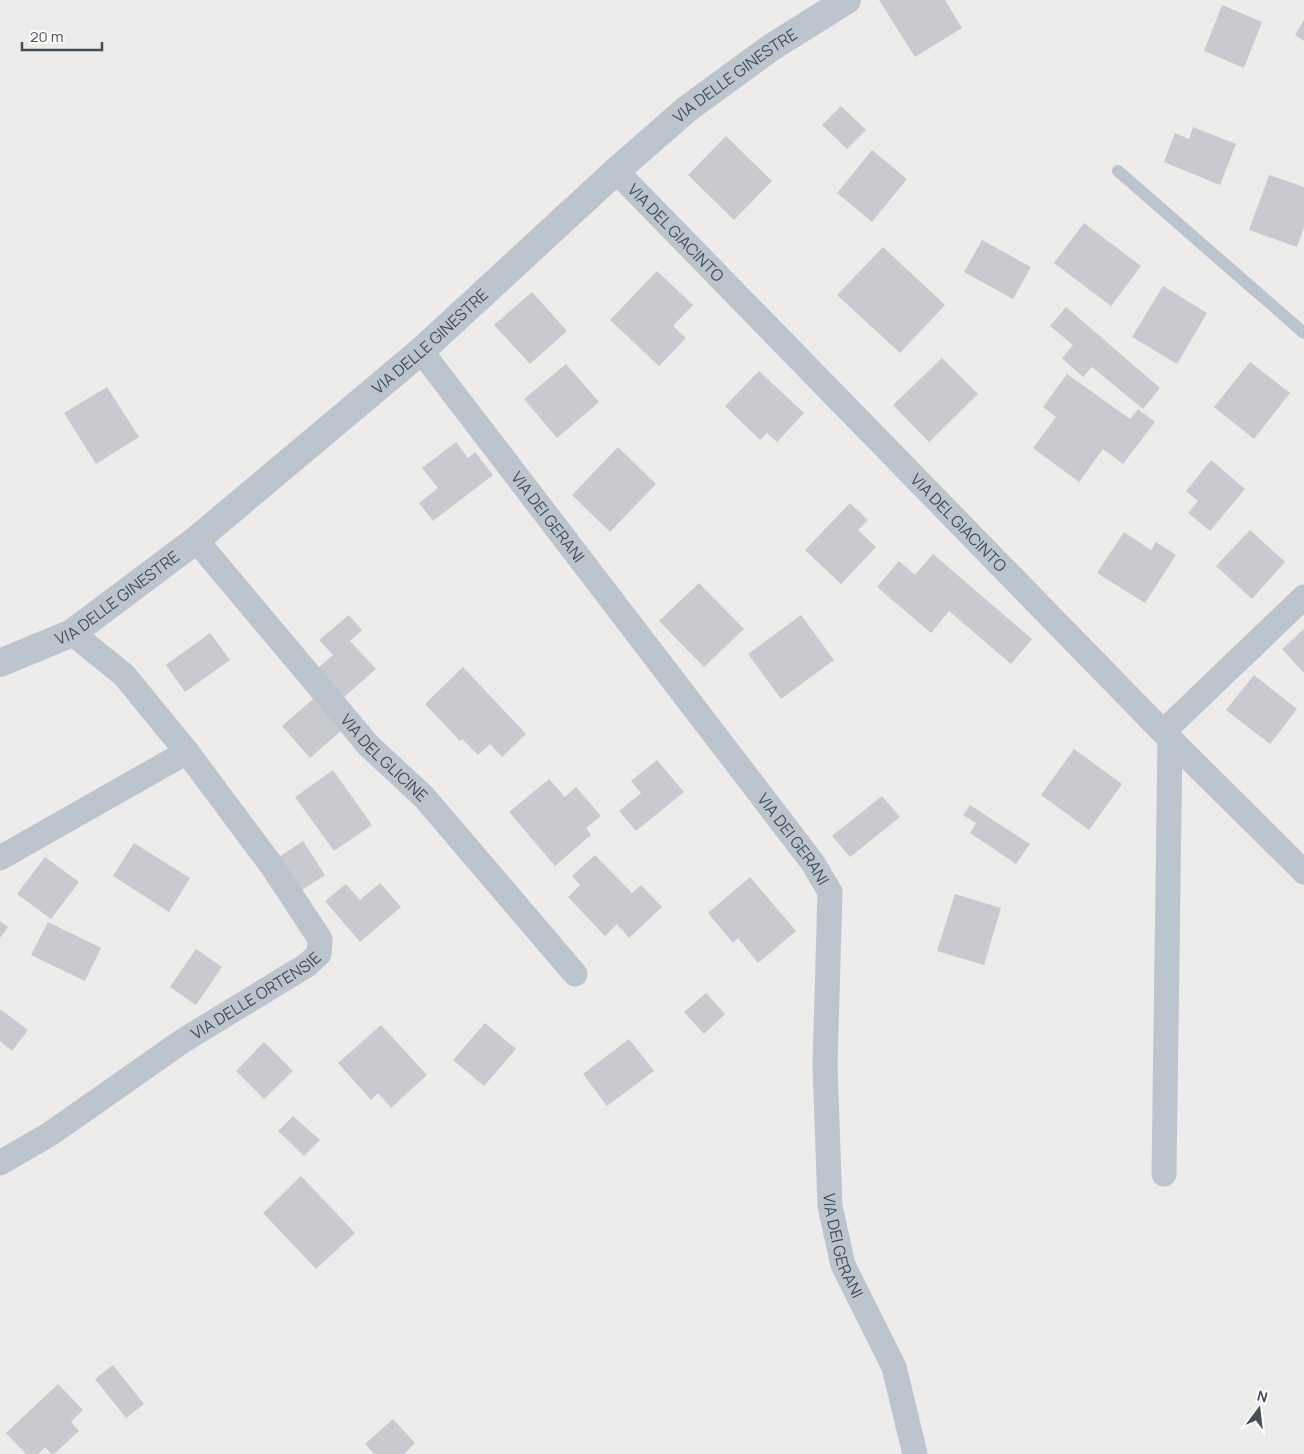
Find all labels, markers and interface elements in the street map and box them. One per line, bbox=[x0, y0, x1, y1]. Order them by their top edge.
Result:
scale bar bbox=[22, 20, 102, 52]
street label: VIA DELLE GINESTRE bbox=[668, 23, 801, 128]
text: 20 m bbox=[30, 26, 63, 47]
street label: VIA DEL GIACINTO bbox=[623, 179, 729, 287]
street label: VIA DELLE GINESTRE bbox=[367, 284, 493, 399]
street label: VIA DEI GERANI bbox=[506, 467, 590, 567]
street label: VIA DEL GIACINTO bbox=[906, 469, 1012, 577]
street label: VIA DELLE GINESTRE bbox=[52, 545, 184, 650]
street label: VIA DEL GLICINE bbox=[336, 709, 433, 806]
street label: VIA DEI GERANI bbox=[752, 789, 834, 889]
street label: VIA DELLE ORTENSIE bbox=[187, 947, 326, 1044]
street label: VIA DEI GERANI bbox=[819, 1193, 869, 1302]
north arrow bbox=[1234, 1384, 1284, 1434]
text: N bbox=[1255, 1385, 1270, 1406]

